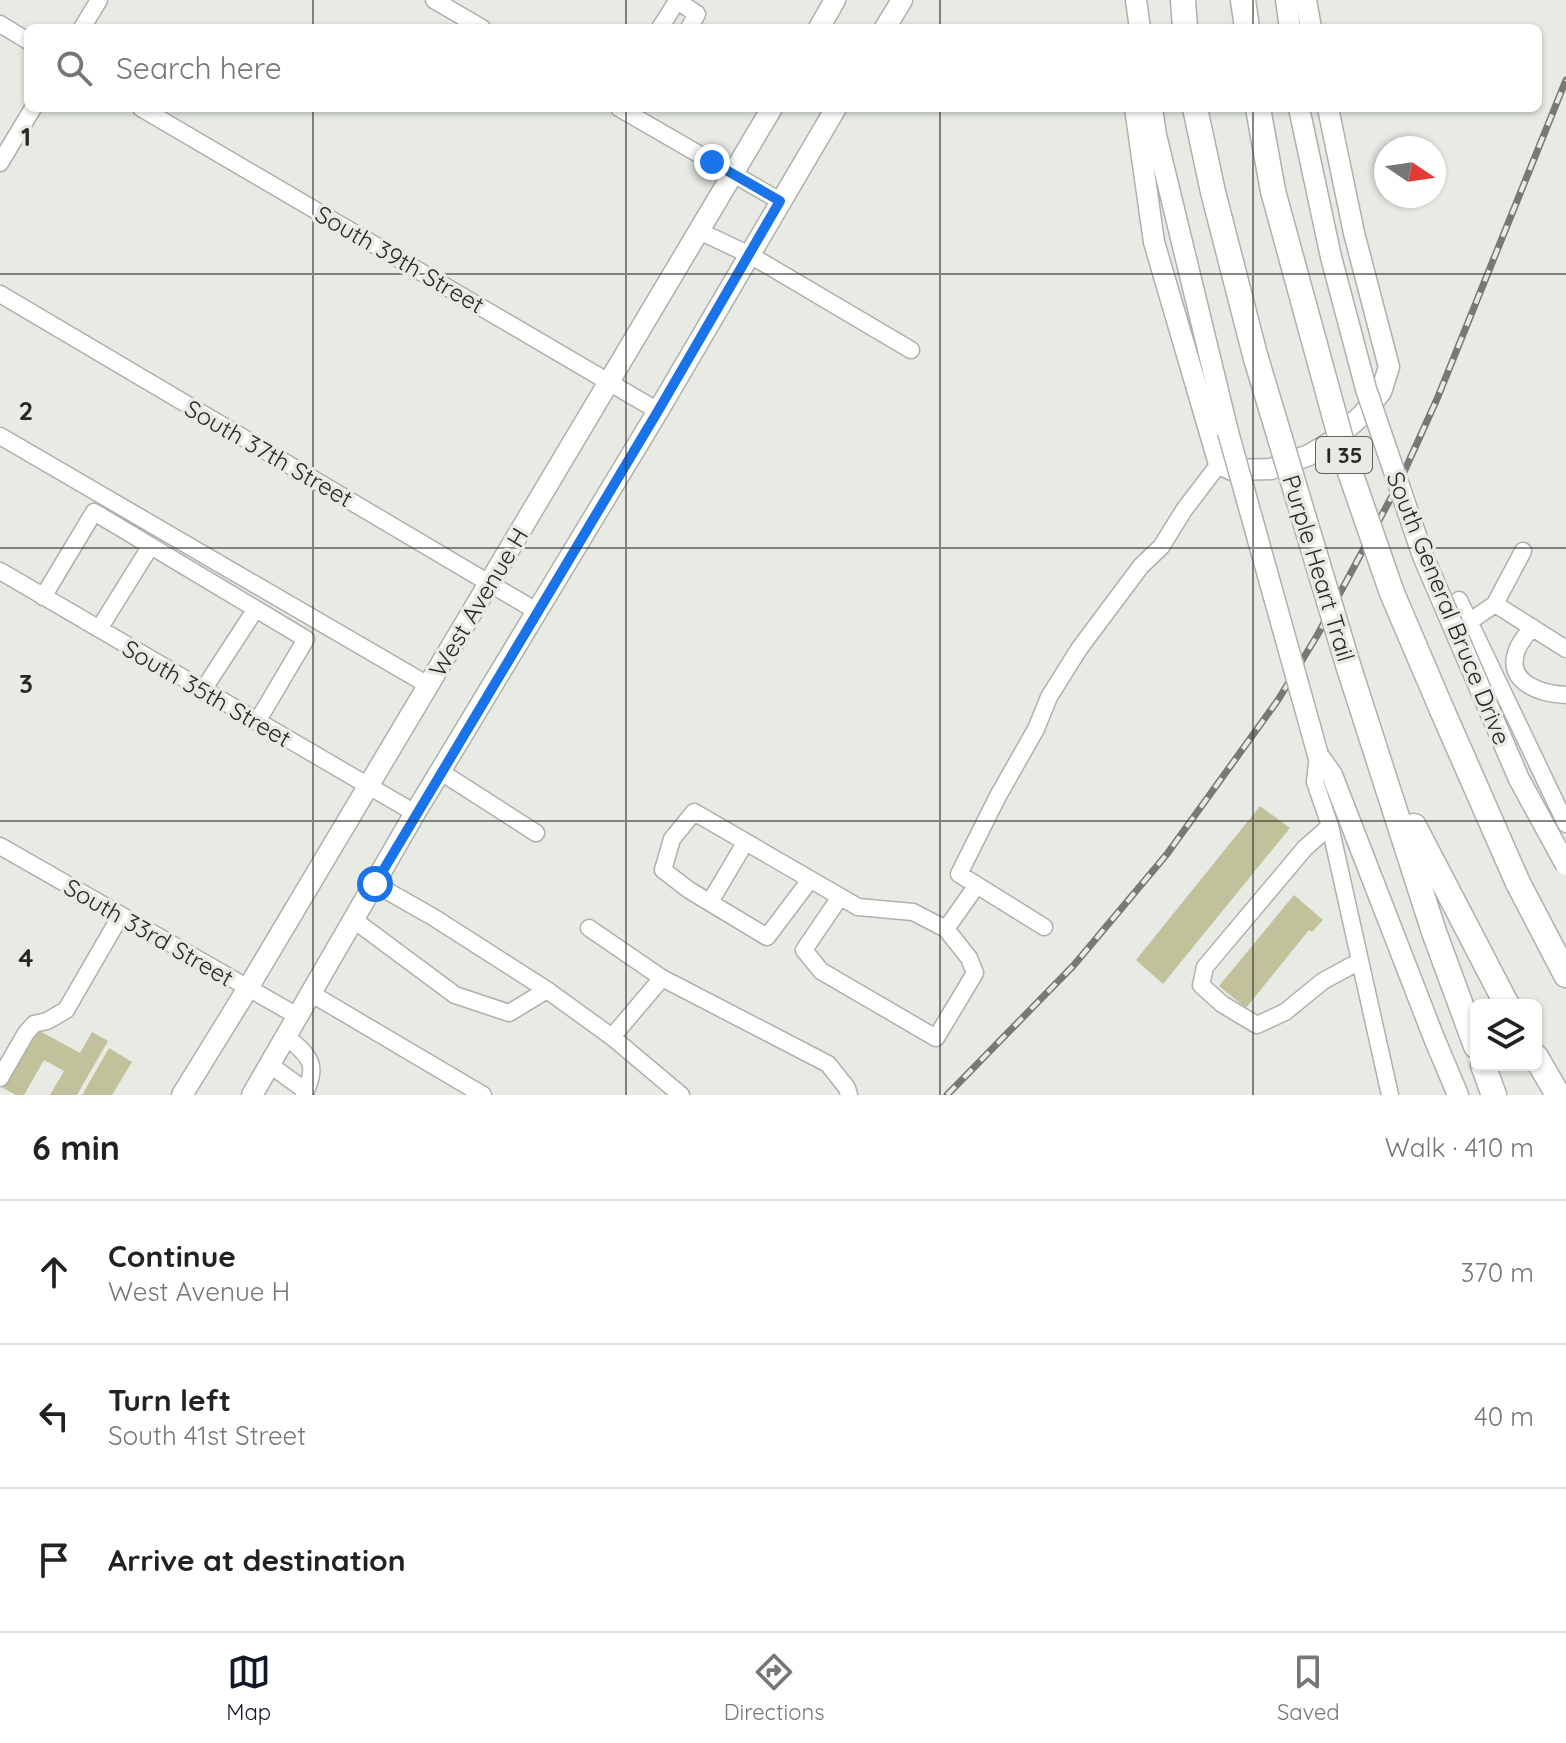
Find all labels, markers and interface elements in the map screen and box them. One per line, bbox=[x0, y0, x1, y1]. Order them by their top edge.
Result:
search box bbox=[24, 24, 1542, 112]
icon: search bbox=[52, 46, 96, 90]
text: Search here bbox=[116, 49, 282, 87]
text: 1 bbox=[21, 120, 31, 153]
north arrow bbox=[1374, 136, 1446, 208]
route end bbox=[694, 144, 730, 180]
street label: South 39th Street bbox=[310, 199, 490, 319]
street label: South 37th Street bbox=[180, 393, 358, 513]
text: 2 bbox=[19, 394, 33, 427]
road number: I 35 bbox=[1316, 437, 1372, 473]
street label: South General Bruce Drive bbox=[1380, 467, 1518, 749]
street label: Purple Heart Trail bbox=[1276, 471, 1362, 665]
street label: West Avenue H bbox=[422, 522, 534, 682]
street label: South 35th Street bbox=[117, 633, 297, 753]
text: 3 bbox=[19, 667, 33, 700]
route start bbox=[357, 866, 393, 902]
street label: South 33rd Street bbox=[59, 871, 239, 993]
text: 4 bbox=[18, 941, 34, 974]
map controls bbox=[1470, 999, 1542, 1071]
button: layers bbox=[1470, 999, 1542, 1071]
text: 6 min bbox=[32, 1126, 120, 1169]
text: Walk · 410 m bbox=[1385, 1131, 1534, 1164]
text: Continue bbox=[108, 1237, 236, 1275]
icon: ahead bbox=[32, 1250, 76, 1294]
text: 370 m bbox=[1461, 1256, 1534, 1289]
text: West Avenue H bbox=[108, 1275, 290, 1308]
text: Turn left bbox=[108, 1381, 231, 1419]
icon: left bbox=[32, 1394, 76, 1438]
text: 40 m bbox=[1474, 1400, 1534, 1433]
text: South 41st Street bbox=[108, 1419, 306, 1452]
icon: arrive bbox=[32, 1538, 76, 1582]
text: Arrive at destination bbox=[108, 1541, 406, 1579]
tab: Map bbox=[226, 1650, 271, 1726]
tab: Directions bbox=[724, 1650, 824, 1726]
tab: Saved bbox=[1277, 1650, 1340, 1726]

